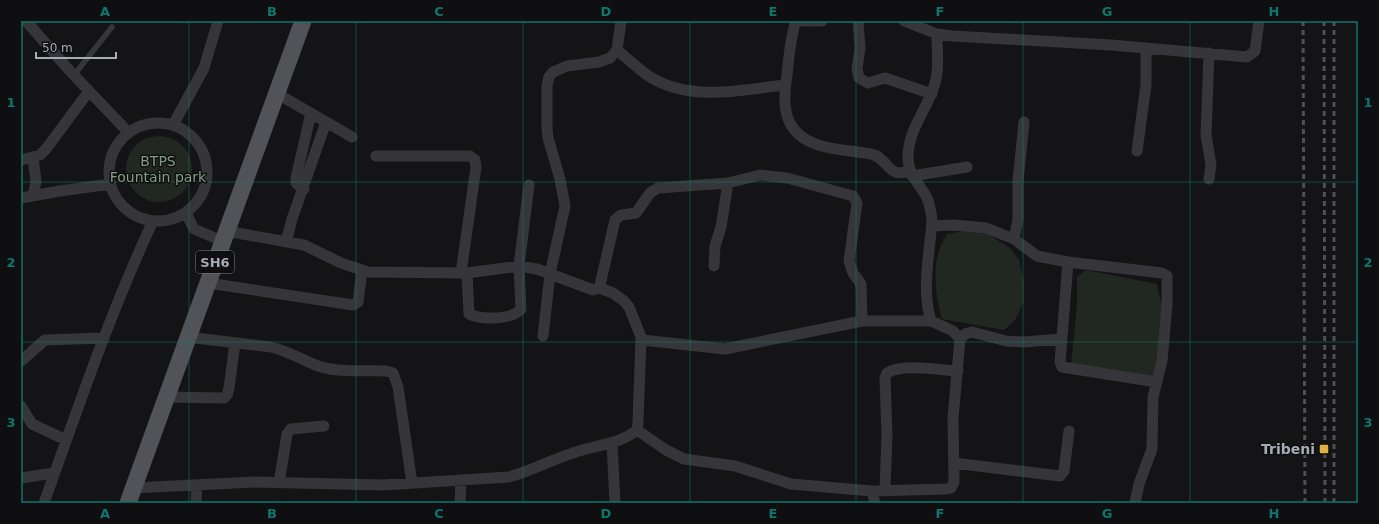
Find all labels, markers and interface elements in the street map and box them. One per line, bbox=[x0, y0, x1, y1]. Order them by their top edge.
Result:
text: A bbox=[100, 4, 110, 19]
text: B bbox=[267, 4, 277, 19]
text: C bbox=[434, 4, 444, 19]
text: D bbox=[601, 4, 612, 19]
text: E bbox=[769, 4, 777, 19]
text: F bbox=[936, 4, 944, 19]
text: G bbox=[1102, 4, 1112, 19]
text: H bbox=[1269, 4, 1279, 19]
scale bar bbox=[36, 34, 116, 60]
text: 50 m bbox=[42, 41, 73, 55]
text: 1 bbox=[6, 95, 16, 110]
text: 1 bbox=[1363, 95, 1373, 110]
park label: BTPS Fountain park bbox=[110, 153, 207, 185]
road number: SH6 bbox=[196, 251, 234, 273]
text: 2 bbox=[6, 255, 16, 270]
text: 2 bbox=[1363, 255, 1373, 270]
text: 3 bbox=[6, 415, 16, 430]
text: 3 bbox=[1363, 415, 1373, 430]
place label: Tribeni bbox=[1261, 441, 1315, 457]
marker: Tribeni bbox=[1318, 443, 1330, 455]
text: A bbox=[100, 506, 110, 521]
text: B bbox=[267, 506, 277, 521]
text: C bbox=[434, 506, 444, 521]
text: D bbox=[601, 506, 612, 521]
text: E bbox=[769, 506, 777, 521]
text: F bbox=[936, 506, 944, 521]
text: G bbox=[1102, 506, 1112, 521]
text: H bbox=[1269, 506, 1279, 521]

